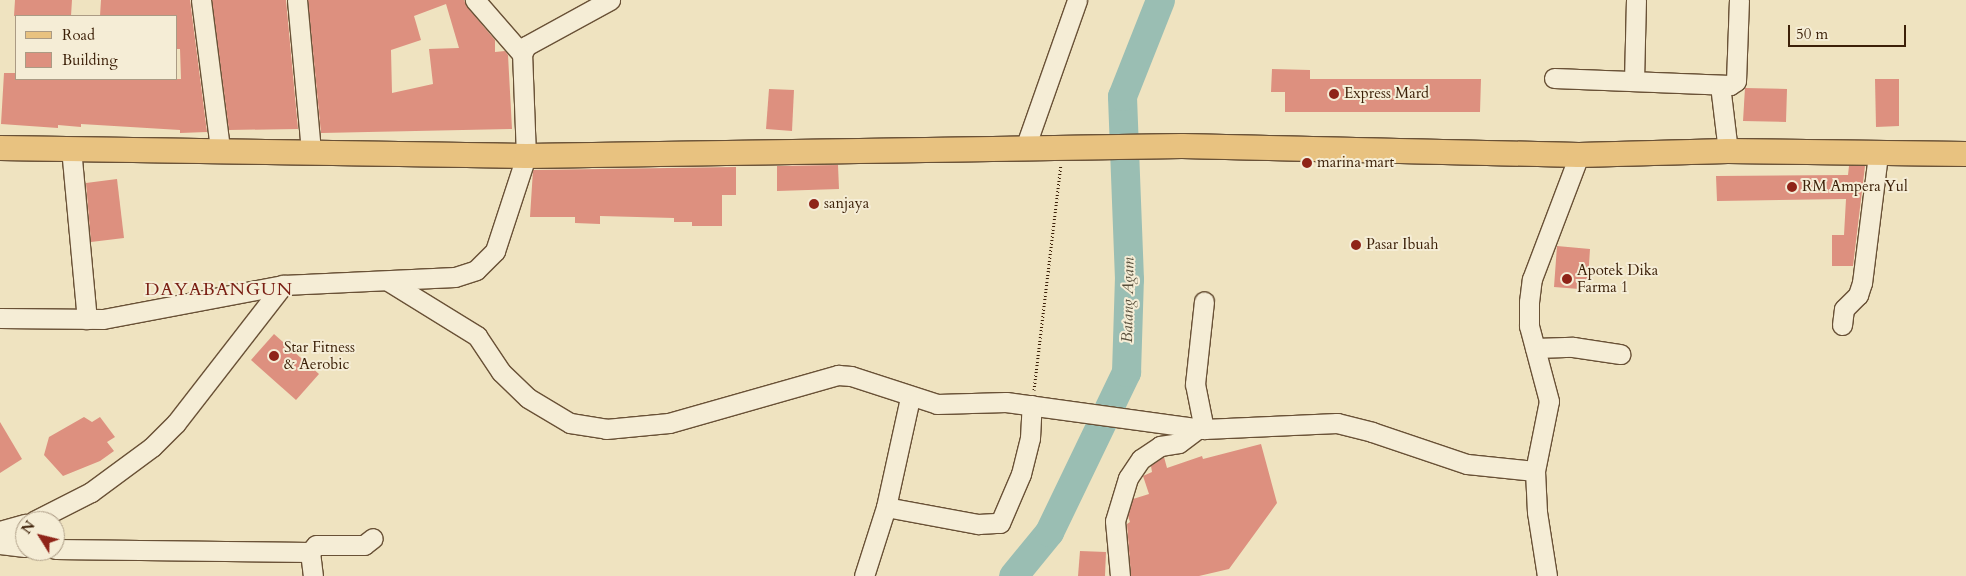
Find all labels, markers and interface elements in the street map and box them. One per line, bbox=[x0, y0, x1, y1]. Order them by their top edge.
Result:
legend bbox=[15, 15, 178, 80]
scale bar bbox=[1791, 15, 1908, 47]
text: 50 m bbox=[1796, 24, 1828, 44]
text: Road bbox=[62, 25, 95, 45]
text: Building bbox=[62, 50, 118, 70]
place label: Express Mard bbox=[1344, 85, 1429, 103]
marker: Express Mard bbox=[1328, 88, 1340, 100]
place label: marina mart bbox=[1317, 154, 1394, 172]
marker: marina mart bbox=[1301, 157, 1313, 169]
place label: RM Ampera Yul bbox=[1802, 178, 1908, 196]
marker: RM Ampera Yul bbox=[1786, 181, 1798, 193]
place label: sanjaya bbox=[824, 195, 869, 213]
marker: sanjaya bbox=[808, 198, 820, 210]
place label: Pasar Ibuah bbox=[1366, 236, 1438, 254]
marker: Pasar Ibuah bbox=[1350, 239, 1362, 251]
water label: Batang Agam bbox=[1118, 257, 1138, 343]
place label: Apotek Dika Farma 1 bbox=[1577, 261, 1658, 296]
marker: Apotek Dika Farma 1 bbox=[1561, 273, 1573, 285]
district label: DAYABANGUN bbox=[144, 279, 294, 301]
place label: Star Fitness & Aerobic bbox=[284, 338, 355, 373]
marker: Star Fitness & Aerobic bbox=[268, 350, 280, 362]
north arrow bbox=[15, 511, 65, 561]
text: N bbox=[17, 517, 40, 538]

